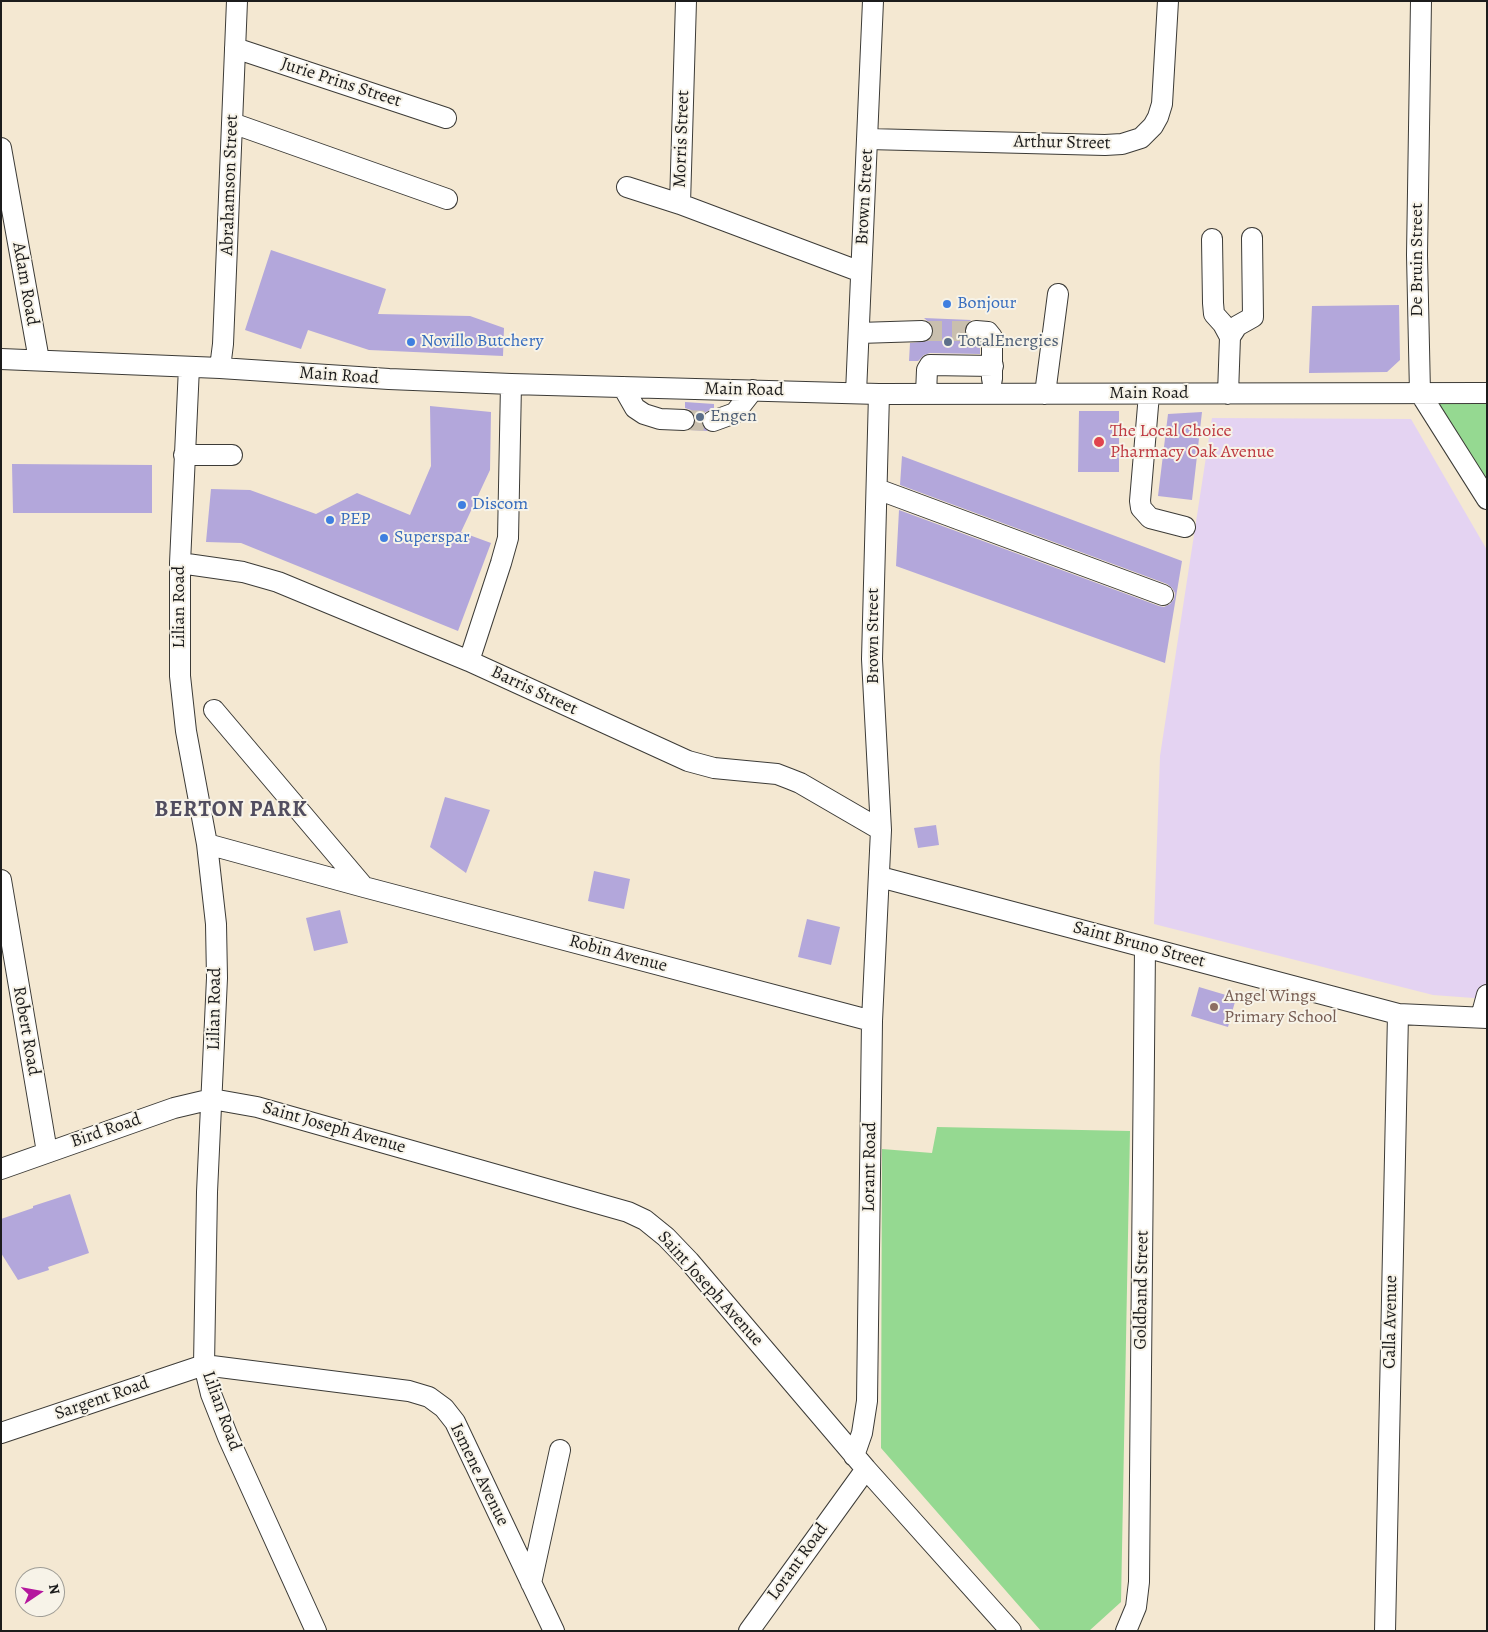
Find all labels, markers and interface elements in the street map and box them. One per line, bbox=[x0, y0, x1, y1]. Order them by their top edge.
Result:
street label: Jurie Prins Street bbox=[278, 53, 404, 113]
street label: Morris Street bbox=[670, 90, 694, 188]
street label: Abrahamson Street bbox=[217, 114, 243, 256]
street label: Arthur Street bbox=[1013, 131, 1111, 155]
street label: Brown Street bbox=[852, 148, 878, 246]
street label: De Bruin Street bbox=[1407, 203, 1429, 317]
street label: Adam Road bbox=[7, 241, 43, 327]
place label: Bonjour bbox=[957, 293, 1016, 315]
marker: Bonjour bbox=[941, 298, 953, 310]
place label: Novillo Butchery bbox=[421, 331, 544, 353]
place label: TotalEnergies bbox=[958, 331, 1059, 353]
marker: Novillo Butchery bbox=[405, 336, 417, 348]
marker: TotalEnergies bbox=[942, 336, 954, 348]
street label: Main Road bbox=[299, 362, 379, 390]
street label: Main Road bbox=[704, 379, 784, 401]
street label: Main Road bbox=[1109, 383, 1189, 405]
place label: Engen bbox=[710, 406, 757, 428]
marker: Engen bbox=[694, 411, 706, 423]
place label: The Local Choice Pharmacy Oak Avenue bbox=[1110, 421, 1274, 464]
marker: The Local Choice Pharmacy Oak Avenue bbox=[1092, 435, 1106, 449]
place label: Discom bbox=[472, 494, 528, 516]
marker: Discom bbox=[456, 499, 468, 511]
place label: PEP bbox=[340, 509, 370, 531]
marker: PEP bbox=[324, 514, 336, 526]
place label: Superspar bbox=[394, 527, 470, 549]
marker: Superspar bbox=[378, 532, 390, 544]
street label: Lilian Road bbox=[169, 566, 191, 648]
street label: Brown Street bbox=[863, 588, 885, 684]
street label: Barris Street bbox=[487, 662, 581, 720]
district label: BERTON PARK bbox=[153, 798, 309, 824]
street label: Saint Bruno Street bbox=[1071, 917, 1207, 973]
street label: Robin Avenue bbox=[567, 931, 669, 977]
street label: Lilian Road bbox=[203, 967, 227, 1051]
street label: Robert Road bbox=[8, 985, 44, 1077]
place label: Angel Wings Primary School bbox=[1224, 986, 1337, 1028]
marker: Angel Wings Primary School bbox=[1208, 1001, 1220, 1013]
street label: Saint Joseph Avenue bbox=[260, 1097, 408, 1159]
street label: Bird Road bbox=[68, 1109, 144, 1153]
street label: Lorant Road bbox=[858, 1122, 882, 1212]
street label: Saint Joseph Avenue bbox=[653, 1227, 767, 1351]
street label: Goldband Street bbox=[1130, 1230, 1154, 1350]
street label: Calla Avenue bbox=[1379, 1275, 1403, 1369]
street label: Lilian Road bbox=[197, 1368, 245, 1454]
street label: Sargent Road bbox=[52, 1373, 152, 1425]
street label: Ismene Avenue bbox=[445, 1420, 513, 1530]
street label: Lorant Road bbox=[763, 1519, 833, 1605]
north arrow bbox=[15, 1567, 65, 1617]
text: N bbox=[44, 1582, 65, 1596]

